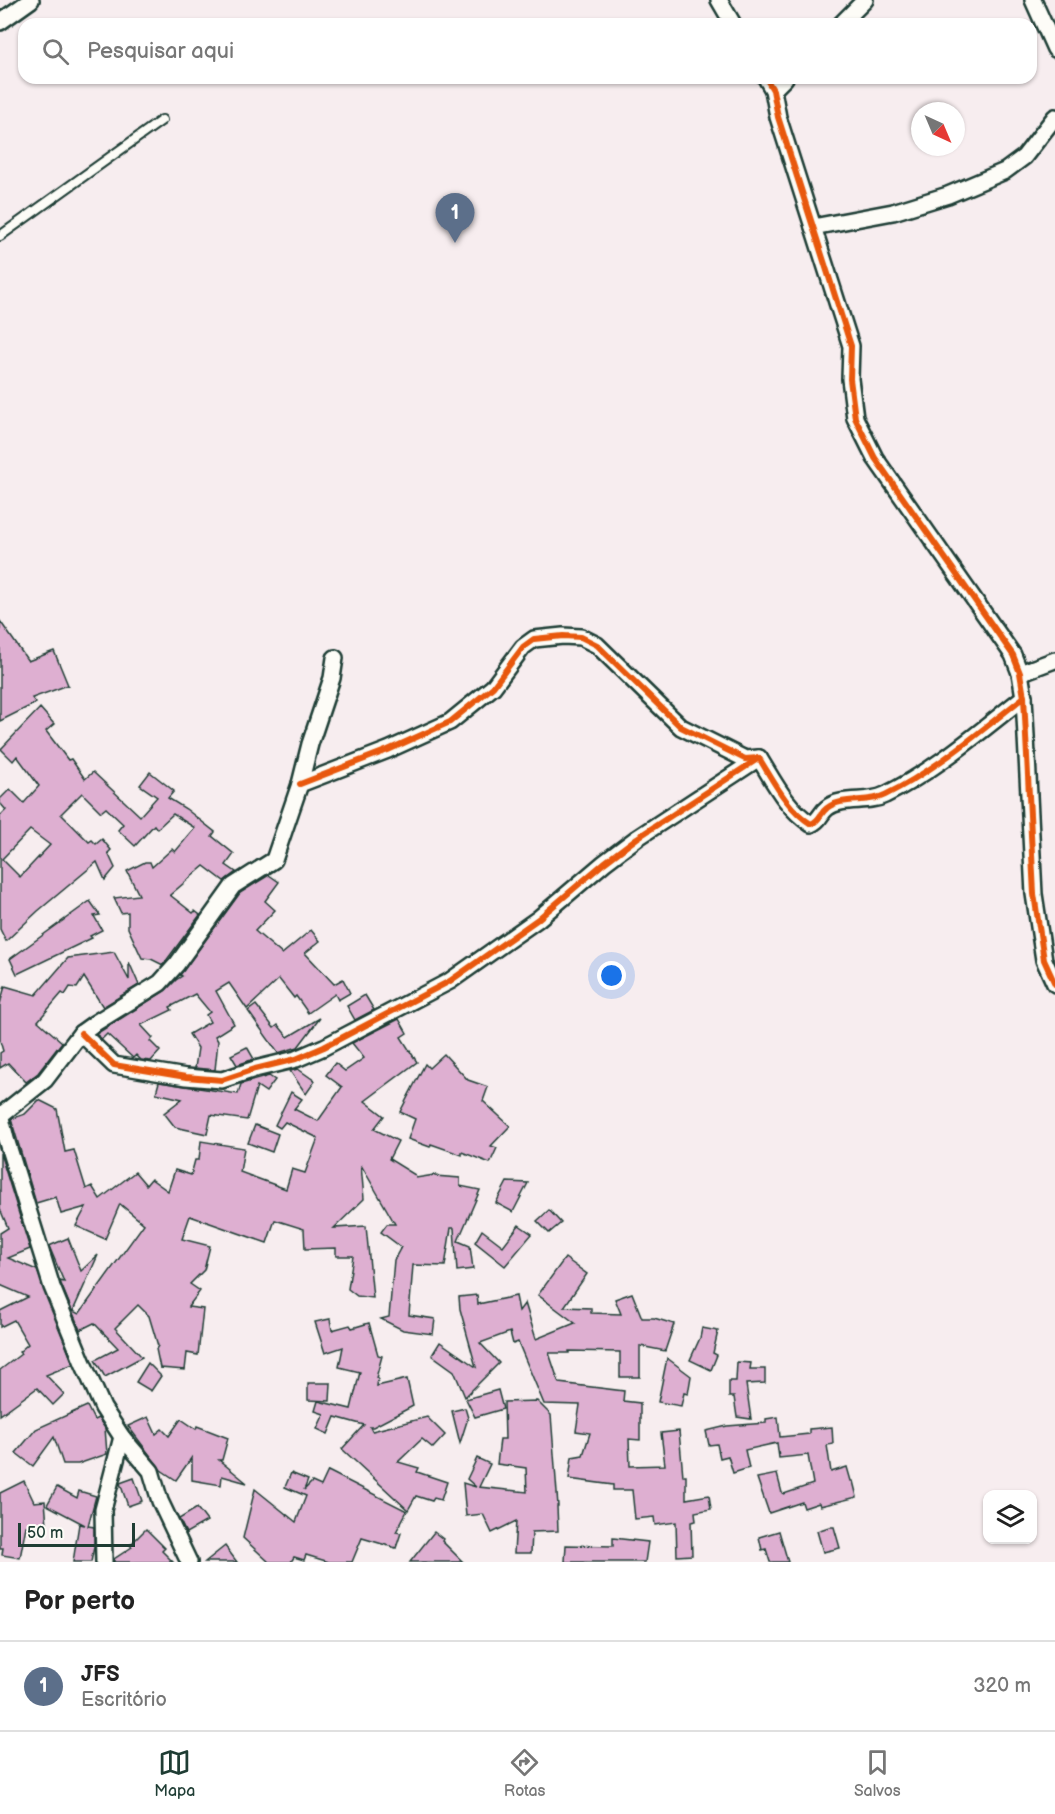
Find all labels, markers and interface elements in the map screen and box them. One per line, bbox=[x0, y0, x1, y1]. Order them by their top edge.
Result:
search box bbox=[18, 18, 1037, 84]
icon: search bbox=[39, 35, 72, 68]
text: Pesquisar aqui bbox=[87, 38, 234, 65]
north arrow bbox=[911, 102, 965, 156]
pin: 1 bbox=[436, 194, 474, 243]
your location bbox=[597, 961, 626, 990]
map controls bbox=[983, 1490, 1037, 1544]
button: layers bbox=[983, 1490, 1037, 1544]
scale bar bbox=[18, 1520, 135, 1548]
text: 50 m bbox=[27, 1524, 63, 1543]
text: Por perto bbox=[24, 1586, 135, 1617]
text: JFS bbox=[81, 1661, 120, 1688]
text: 1 bbox=[39, 1674, 48, 1698]
text: 320 m bbox=[973, 1674, 1031, 1698]
text: Escritório bbox=[81, 1688, 167, 1712]
tab: Mapa bbox=[154, 1746, 195, 1801]
tab: Rotas bbox=[504, 1746, 546, 1801]
tab: Salvos bbox=[854, 1746, 901, 1801]

